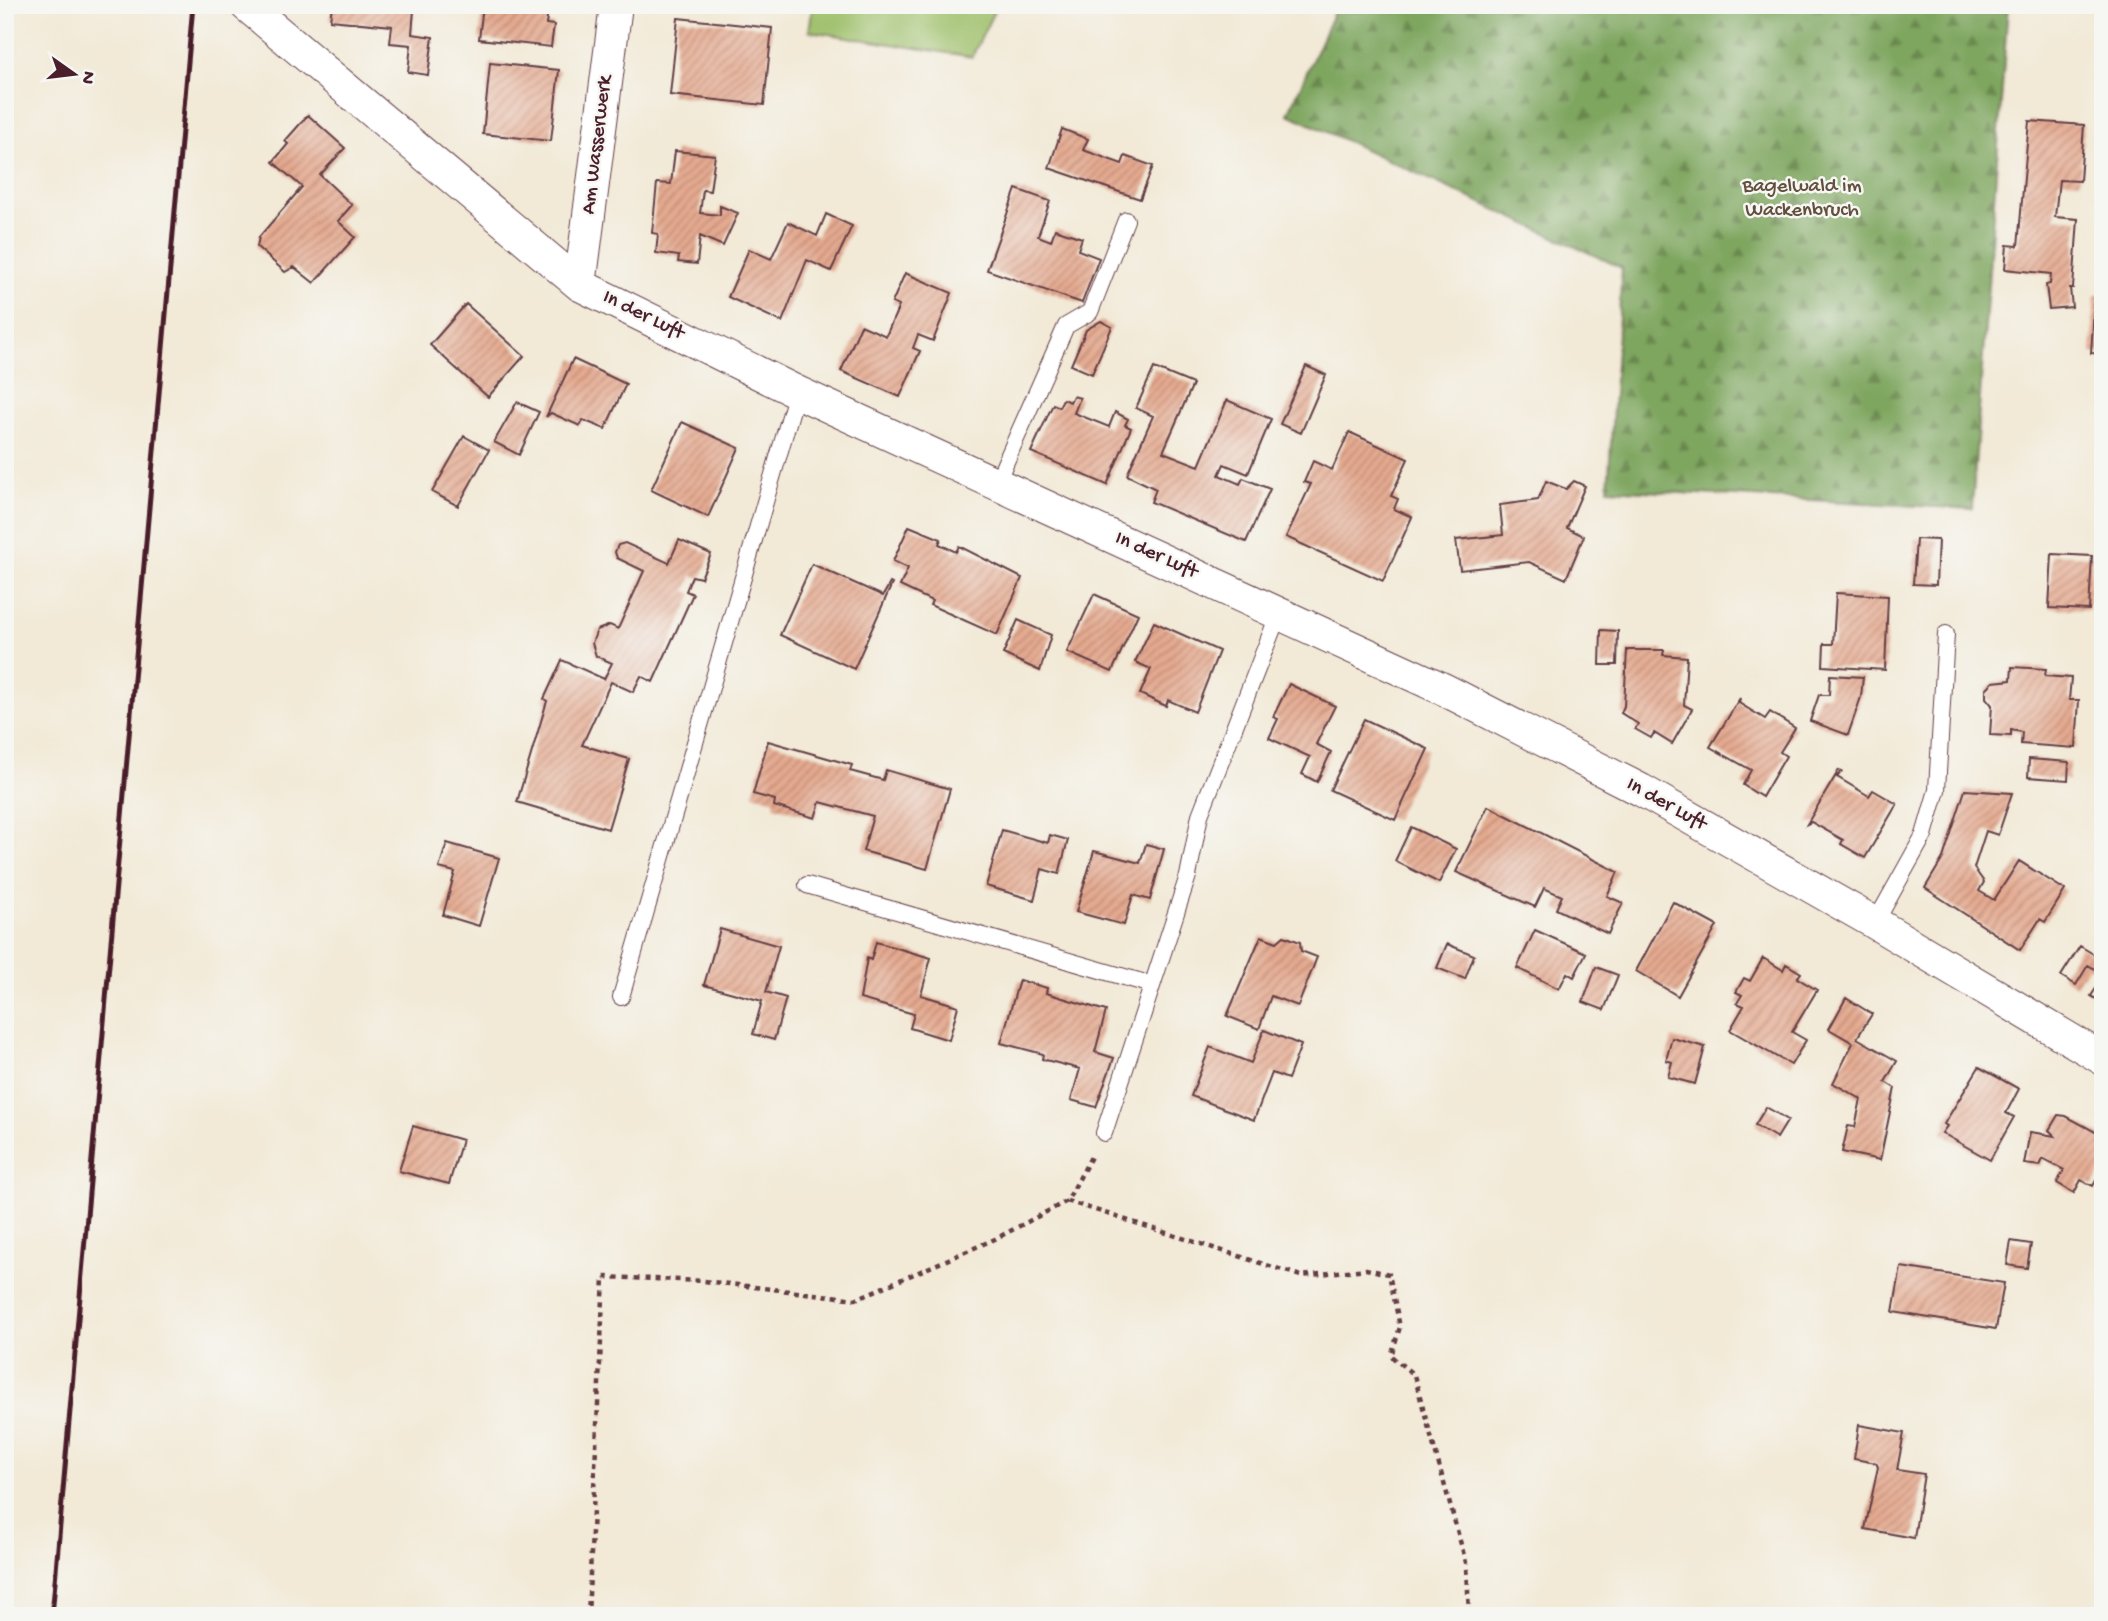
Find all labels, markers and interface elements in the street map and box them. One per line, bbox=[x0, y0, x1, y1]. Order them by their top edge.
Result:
north arrow bbox=[38, 38, 108, 108]
text: N bbox=[74, 68, 100, 86]
street label: Am Wasserwerk bbox=[577, 72, 619, 216]
park label: Bagelwald im Wackenbruch bbox=[1741, 175, 1862, 224]
street label: In der Luft bbox=[598, 285, 690, 348]
street label: In der Luft bbox=[1111, 527, 1204, 586]
street label: In der Luft bbox=[1621, 773, 1713, 838]

